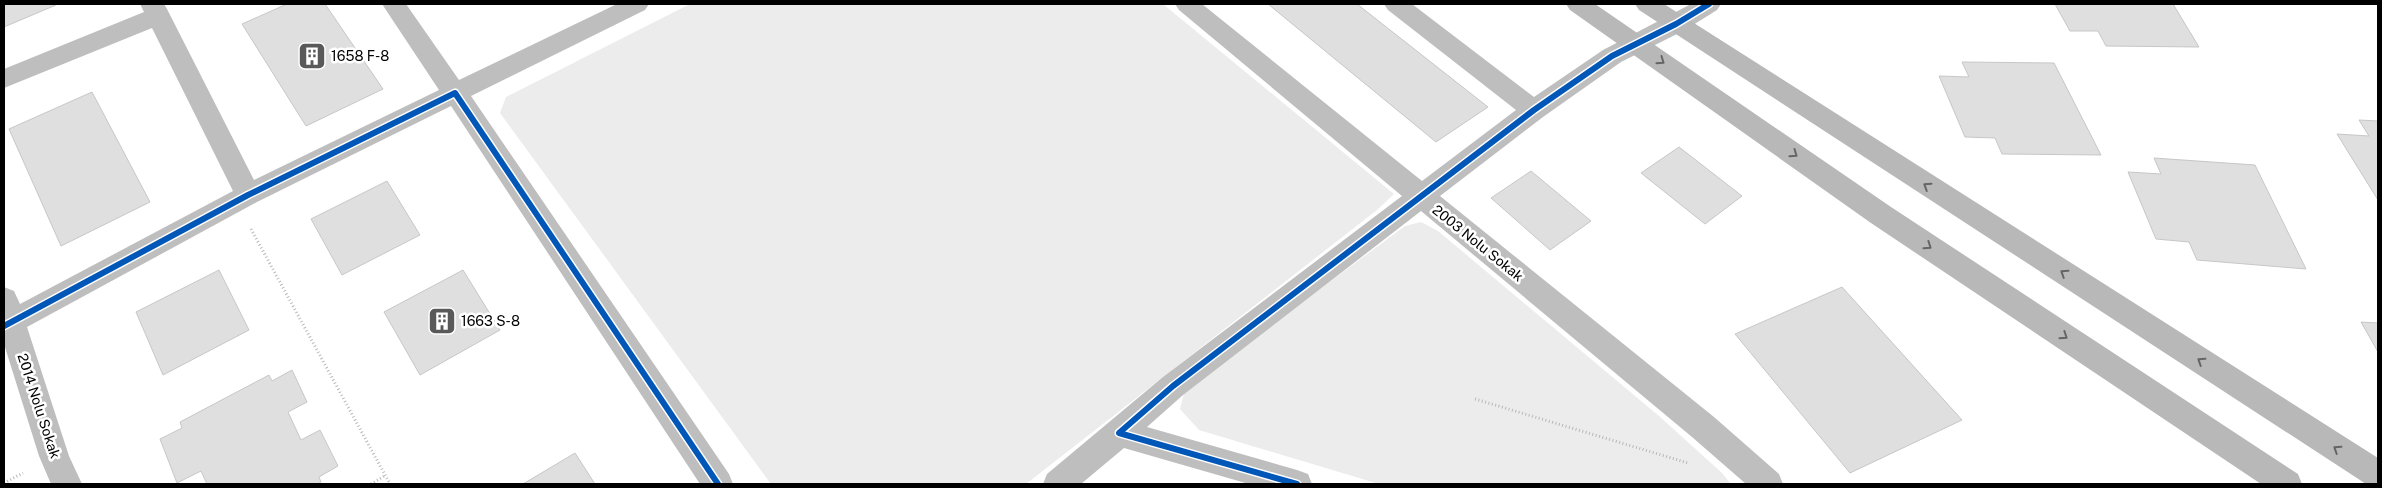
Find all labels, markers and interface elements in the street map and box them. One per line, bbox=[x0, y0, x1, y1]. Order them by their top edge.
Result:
building icon: 1658 F-8 bbox=[297, 41, 327, 71]
place label: 1658 F-8 bbox=[331, 48, 389, 64]
one-way arrow bbox=[1656, 55, 1665, 64]
one-way arrow bbox=[1789, 148, 1798, 157]
one-way arrow bbox=[1923, 182, 1932, 192]
street label: 2003 Nolu Sokak bbox=[1429, 202, 1527, 285]
one-way arrow bbox=[1923, 240, 1932, 249]
one-way arrow bbox=[2060, 270, 2069, 280]
building icon: 1663 S-8 bbox=[427, 306, 457, 336]
place label: 1663 S-8 bbox=[461, 313, 520, 329]
one-way arrow bbox=[2058, 330, 2068, 339]
street label: 2014 Nolu Sokak bbox=[15, 352, 64, 461]
one-way arrow bbox=[2197, 358, 2206, 368]
one-way arrow bbox=[2334, 446, 2343, 455]

